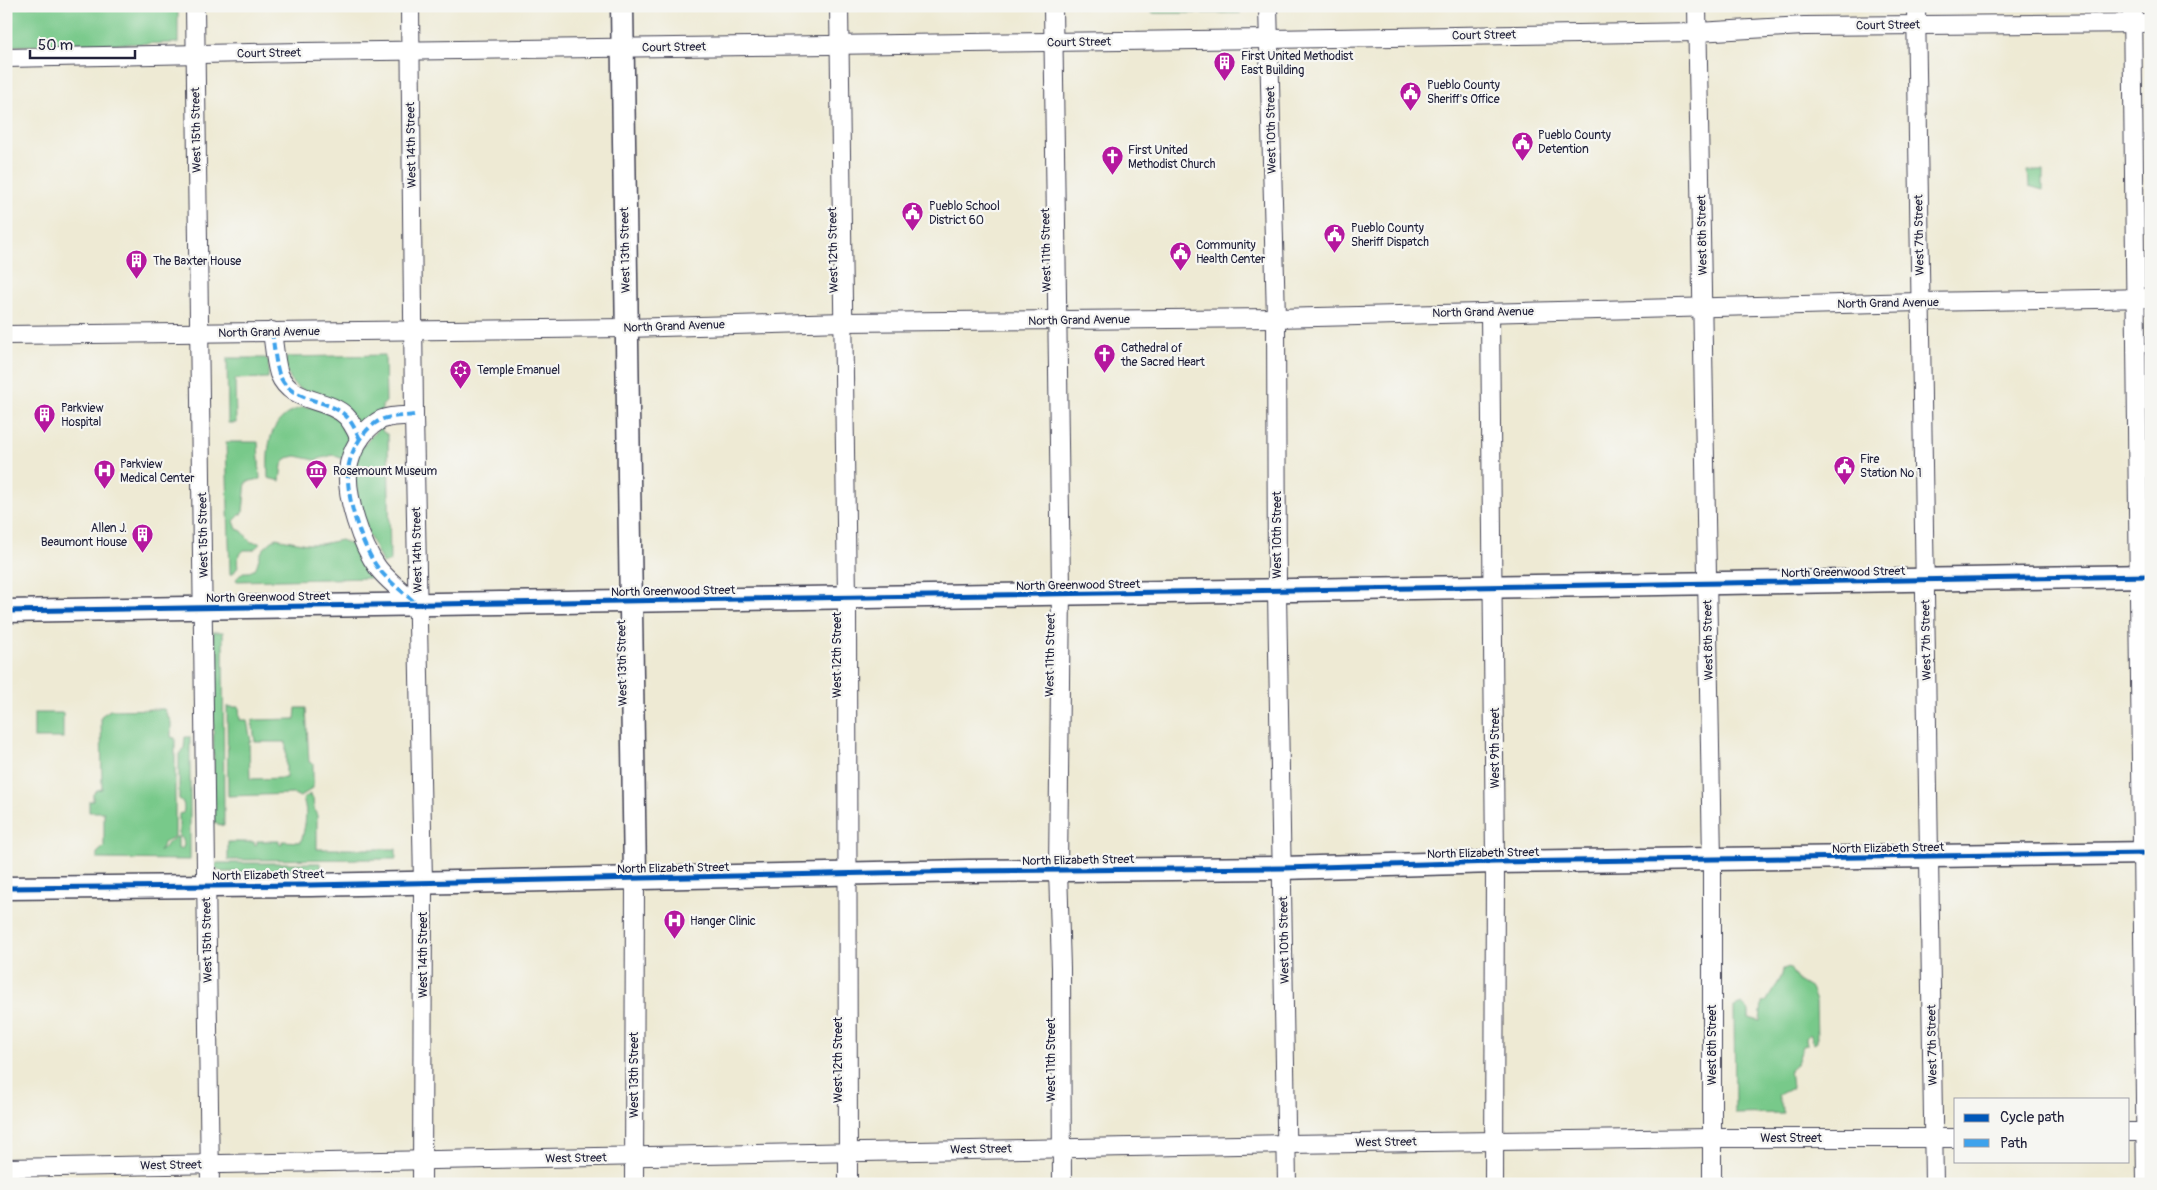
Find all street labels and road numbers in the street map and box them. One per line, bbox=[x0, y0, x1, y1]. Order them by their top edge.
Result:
street label: Court Street bbox=[1856, 17, 1920, 34]
street label: Court Street bbox=[1452, 27, 1516, 44]
street label: Court Street bbox=[1047, 34, 1111, 51]
street label: Court Street bbox=[642, 39, 706, 56]
street label: Court Street bbox=[237, 45, 301, 62]
street label: West 10th Street bbox=[1263, 86, 1280, 174]
street label: West 15th Street bbox=[188, 87, 205, 173]
street label: West 14th Street bbox=[403, 102, 420, 188]
street label: West 8th Street bbox=[1694, 194, 1711, 275]
street label: West 7th Street bbox=[1911, 194, 1928, 276]
street label: West 13th Street bbox=[617, 207, 634, 293]
street label: West 12th Street bbox=[825, 207, 842, 293]
street label: West 11th Street bbox=[1038, 208, 1055, 292]
street label: North Grand Avenue bbox=[1837, 295, 1939, 312]
street label: North Grand Avenue bbox=[1432, 304, 1534, 321]
street label: North Grand Avenue bbox=[1028, 312, 1130, 329]
street label: North Grand Avenue bbox=[623, 317, 725, 336]
street label: North Grand Avenue bbox=[218, 324, 320, 341]
street label: West 10th Street bbox=[1270, 491, 1285, 579]
street label: West 15th Street bbox=[195, 492, 212, 578]
street label: West 14th Street bbox=[409, 507, 426, 593]
street label: North Greenwood Street bbox=[1781, 564, 1905, 581]
street label: North Greenwood Street bbox=[1016, 577, 1140, 594]
street label: North Greenwood Street bbox=[611, 583, 735, 600]
street label: North Greenwood Street bbox=[206, 589, 330, 606]
street label: West 8th Street bbox=[1700, 599, 1717, 680]
street label: West 7th Street bbox=[1918, 599, 1935, 681]
street label: West 12th Street bbox=[830, 612, 845, 698]
street label: West 11th Street bbox=[1042, 613, 1059, 697]
street label: West 13th Street bbox=[614, 620, 631, 706]
street label: West 9th Street bbox=[1488, 707, 1503, 788]
street label: North Elizabeth Street bbox=[1832, 840, 1944, 857]
street label: North Elizabeth Street bbox=[1427, 845, 1539, 862]
street label: North Elizabeth Street bbox=[1022, 852, 1134, 869]
street label: North Elizabeth Street bbox=[617, 860, 729, 877]
street label: North Elizabeth Street bbox=[212, 867, 324, 884]
street label: West 10th Street bbox=[1276, 896, 1293, 984]
street label: West 15th Street bbox=[199, 897, 216, 983]
street label: West 14th Street bbox=[416, 912, 431, 998]
street label: West 7th Street bbox=[1924, 1004, 1941, 1086]
street label: West 8th Street bbox=[1705, 1005, 1720, 1085]
street label: West 12th Street bbox=[831, 1017, 846, 1103]
street label: West 11th Street bbox=[1044, 1018, 1059, 1102]
street label: West 13th Street bbox=[627, 1032, 642, 1118]
street label: West Street bbox=[1760, 1131, 1822, 1146]
street label: West Street bbox=[1355, 1134, 1417, 1151]
street label: West Street bbox=[950, 1141, 1012, 1158]
street label: West Street bbox=[545, 1150, 607, 1167]
street label: West Street bbox=[140, 1157, 202, 1174]

